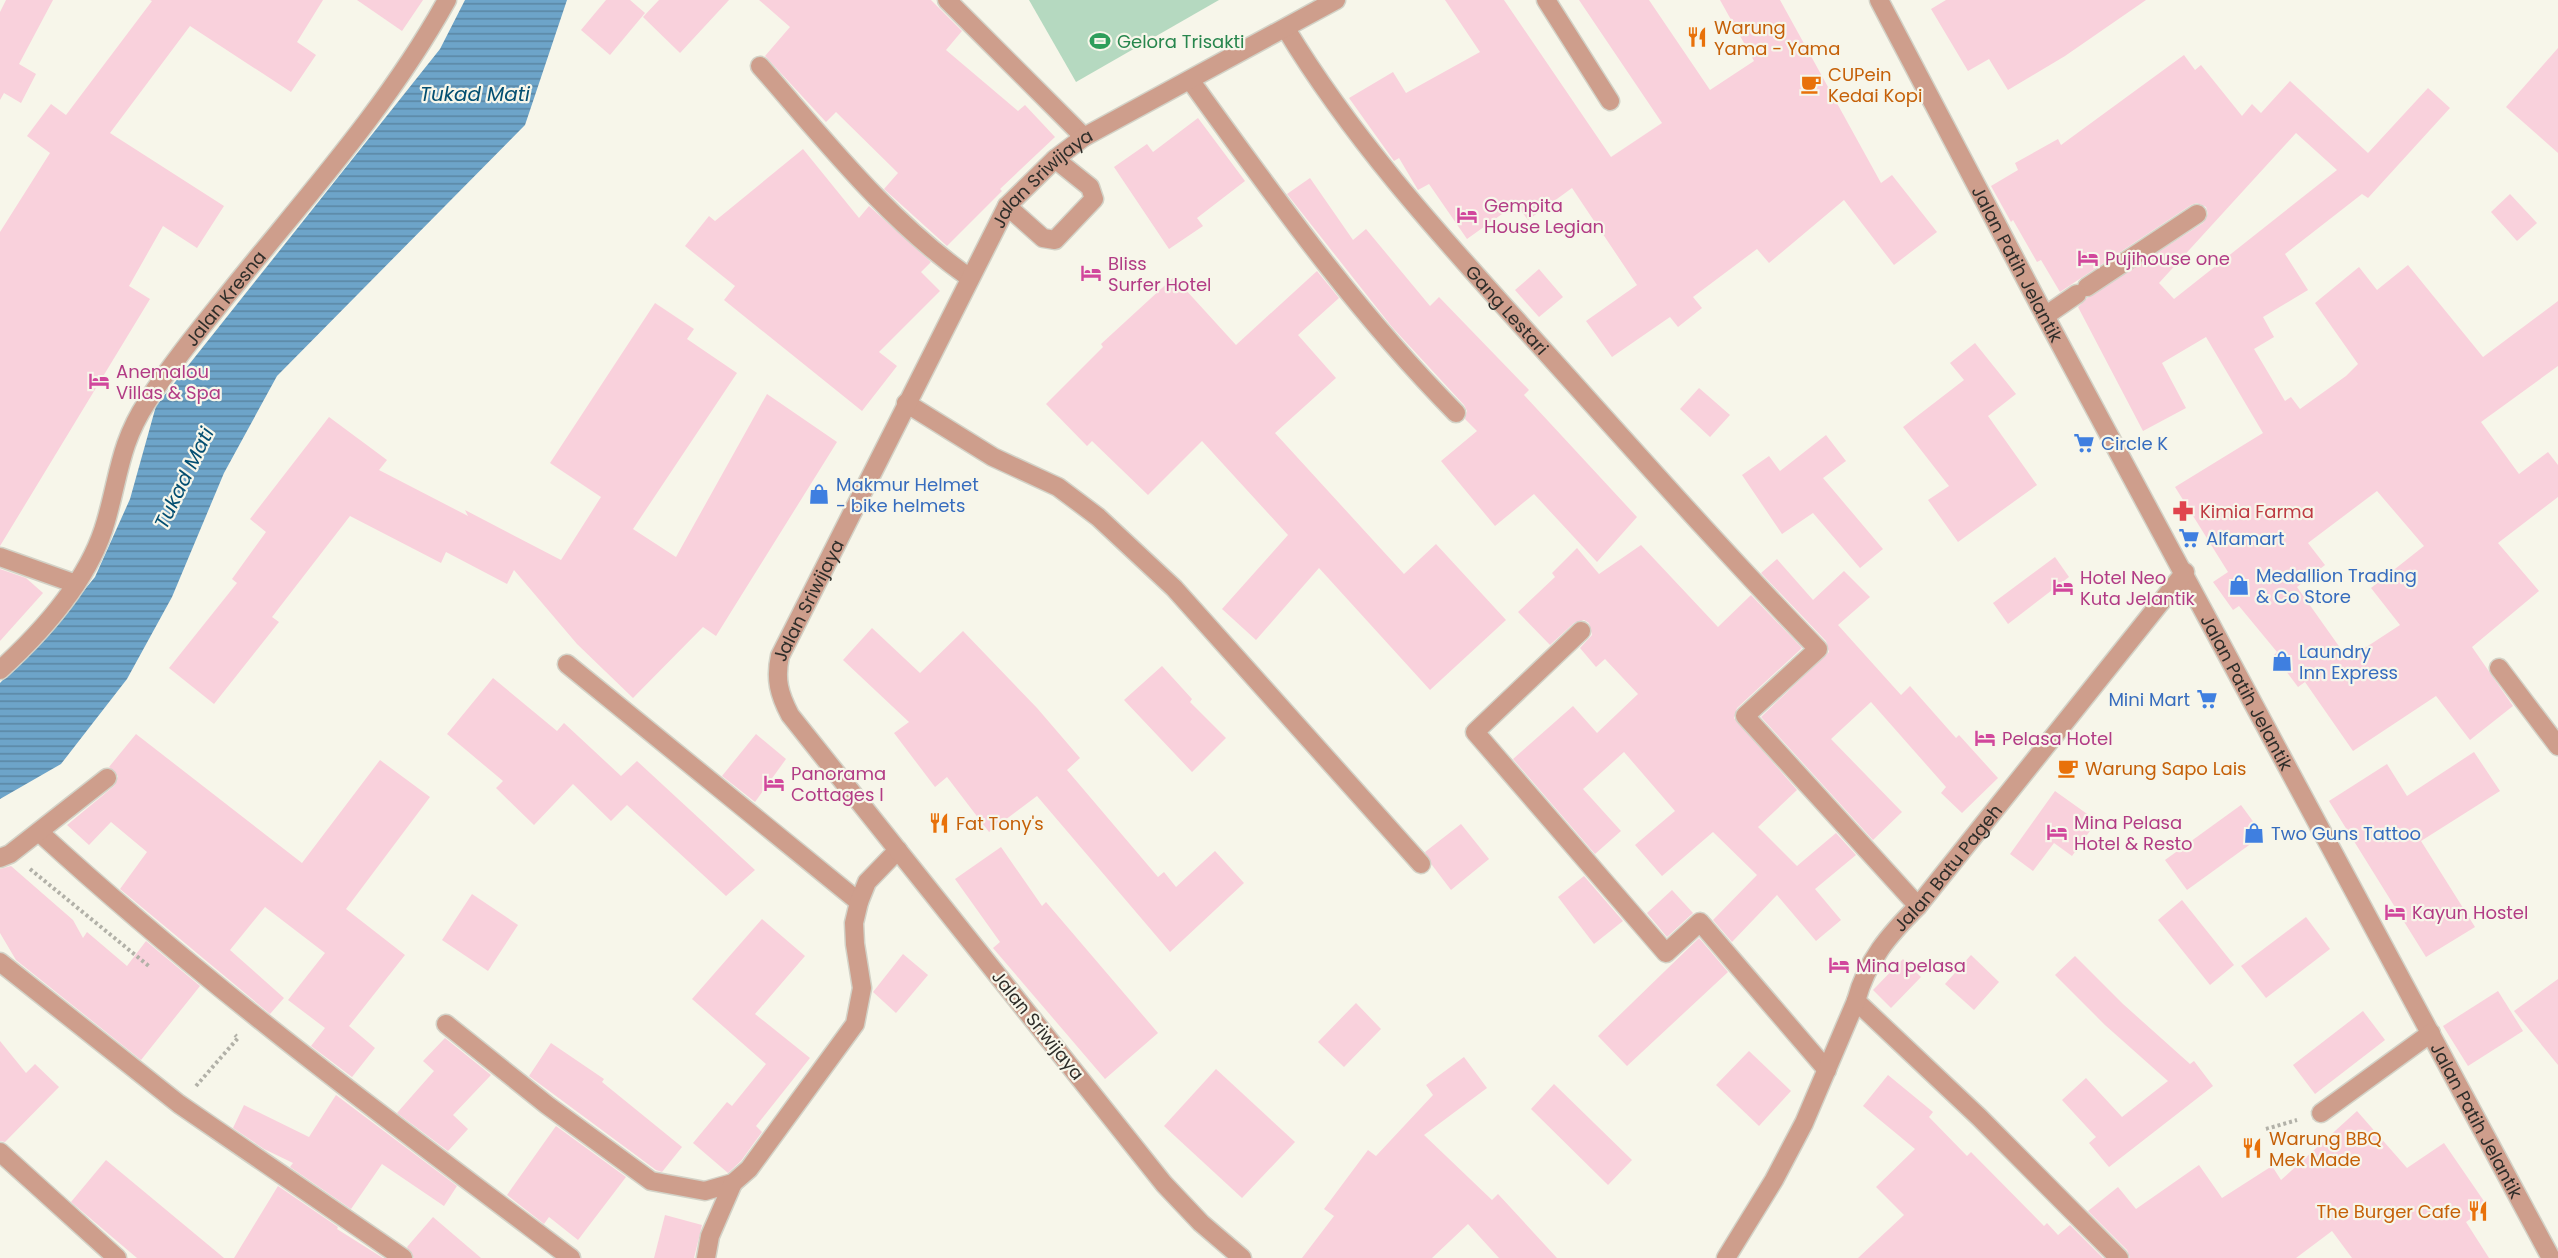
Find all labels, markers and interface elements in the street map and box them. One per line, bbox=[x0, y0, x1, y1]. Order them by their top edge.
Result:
place label: Warung Yama - Yama bbox=[1714, 15, 1840, 61]
restaurant icon: Warung Yama - Yama bbox=[1685, 25, 1709, 49]
sports icon: Gelora Trisakti bbox=[1088, 29, 1112, 53]
place label: Gelora Trisakti bbox=[1117, 29, 1245, 54]
place label: CUPein Kedai Kopi bbox=[1828, 62, 1922, 108]
cafe icon: CUPein Kedai Kopi bbox=[1799, 72, 1823, 96]
water label: Tukad Mati bbox=[420, 80, 531, 108]
street label: Jalan Sriwijaya bbox=[985, 122, 1097, 232]
street label: Jalan Patih Jelantik bbox=[1966, 181, 2070, 347]
place label: Gempita House Legian bbox=[1484, 193, 1604, 239]
hotel icon: Gempita House Legian bbox=[1455, 203, 1479, 227]
street label: Jalan Kresna bbox=[179, 245, 271, 351]
hotel icon: Pujihouse one bbox=[2076, 246, 2100, 270]
place label: Pujihouse one bbox=[2105, 246, 2230, 271]
place label: Bliss Surfer Hotel bbox=[1108, 251, 1212, 297]
street label: Gang Lestari bbox=[1460, 259, 1554, 360]
hotel icon: Bliss Surfer Hotel bbox=[1079, 261, 1103, 285]
place label: Anemalou Villas & Spa bbox=[116, 359, 221, 405]
hotel icon: Anemalou Villas & Spa bbox=[87, 369, 111, 393]
water label: Tukad Mati bbox=[147, 422, 221, 534]
supermarket icon: Circle K bbox=[2072, 431, 2096, 455]
place label: Circle K bbox=[2101, 431, 2168, 456]
place label: Makmur Helmet - bike helmets bbox=[836, 472, 979, 518]
shop icon: Makmur Helmet - bike helmets bbox=[807, 482, 831, 506]
pharmacy icon: Kimia Farma bbox=[2171, 499, 2195, 523]
place label: Kimia Farma bbox=[2200, 499, 2314, 524]
supermarket icon: Alfamart bbox=[2177, 526, 2201, 550]
place label: Alfamart bbox=[2206, 526, 2285, 551]
street label: Jalan Sriwijaya bbox=[767, 535, 849, 664]
place label: Medallion Trading & Co Store bbox=[2256, 563, 2417, 609]
place label: Hotel Neo Kuta Jelantik bbox=[2080, 565, 2196, 611]
shop icon: Medallion Trading & Co Store bbox=[2227, 573, 2251, 597]
hotel icon: Hotel Neo Kuta Jelantik bbox=[2051, 575, 2075, 599]
street label: Jalan Patih Jelantik bbox=[2195, 610, 2300, 775]
place label: Laundry Inn Express bbox=[2299, 639, 2398, 685]
shop icon: Laundry Inn Express bbox=[2270, 649, 2294, 673]
place label: Mini Mart bbox=[2108, 687, 2190, 712]
supermarket icon: Mini Mart bbox=[2195, 687, 2219, 711]
hotel icon: Pelasa Hotel bbox=[1973, 726, 1997, 750]
place label: Pelasa Hotel bbox=[2002, 726, 2113, 751]
cafe icon: Warung Sapo Lais bbox=[2056, 756, 2080, 780]
place label: Warung Sapo Lais bbox=[2085, 756, 2246, 781]
place label: Panorama Cottages I bbox=[791, 761, 886, 807]
hotel icon: Panorama Cottages I bbox=[762, 771, 786, 795]
street label: Jalan Batu Pageh bbox=[1887, 799, 2007, 937]
place label: Mina Pelasa Hotel & Resto bbox=[2074, 810, 2193, 856]
restaurant icon: Fat Tony's bbox=[927, 811, 951, 835]
place label: Fat Tony's bbox=[956, 811, 1044, 836]
hotel icon: Mina Pelasa Hotel & Resto bbox=[2045, 820, 2069, 844]
shop icon: Two Guns Tattoo bbox=[2242, 821, 2266, 845]
place label: Two Guns Tattoo bbox=[2271, 821, 2421, 846]
hotel icon: Kayun Hostel bbox=[2383, 900, 2407, 924]
place label: Kayun Hostel bbox=[2412, 900, 2528, 925]
hotel icon: Mina pelasa bbox=[1827, 953, 1851, 977]
place label: Mina pelasa bbox=[1856, 953, 1966, 978]
street label: Jalan Sriwijaya bbox=[986, 965, 1090, 1085]
street label: Jalan Patih Jelantik bbox=[2425, 1038, 2530, 1203]
place label: Warung BBQ Mek Made bbox=[2269, 1126, 2382, 1172]
restaurant icon: Warung BBQ Mek Made bbox=[2240, 1136, 2264, 1160]
place label: The Burger Cafe bbox=[2317, 1199, 2461, 1224]
restaurant icon: The Burger Cafe bbox=[2466, 1199, 2490, 1223]

